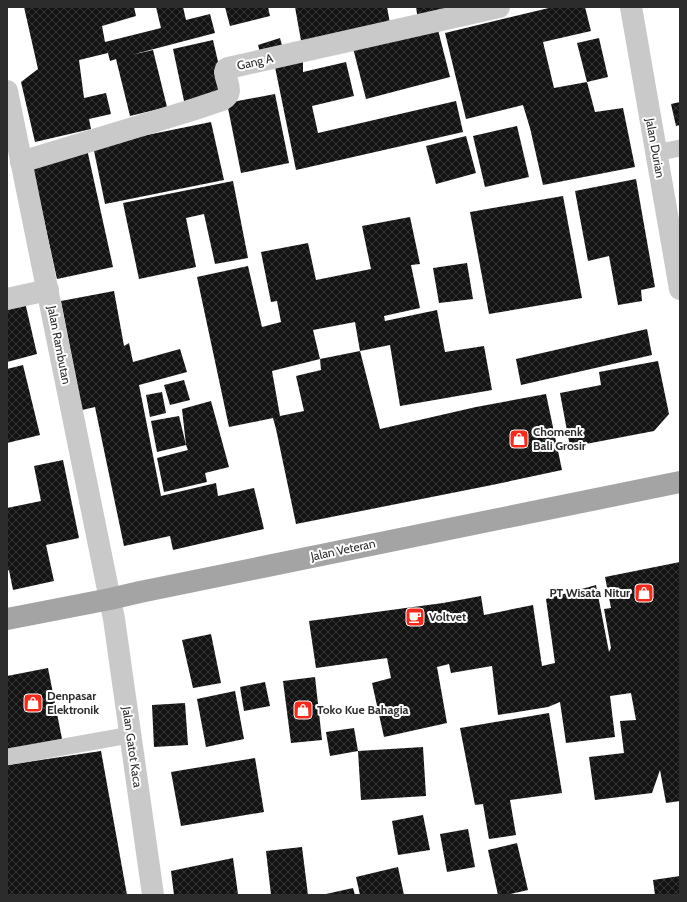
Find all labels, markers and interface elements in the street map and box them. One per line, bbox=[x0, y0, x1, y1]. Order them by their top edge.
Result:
street label: Gang A bbox=[235, 50, 275, 73]
street label: Jalan Durian bbox=[643, 116, 668, 179]
street label: Jalan Rambutan bbox=[44, 303, 75, 386]
place label: Chomenk Bali Grosir bbox=[533, 424, 586, 453]
shop icon: Chomenk Bali Grosir bbox=[508, 428, 530, 450]
street label: Jalan Veteran bbox=[308, 535, 377, 564]
shop icon: PT Wisata Nitur bbox=[633, 582, 655, 604]
place label: PT Wisata Nitur bbox=[549, 585, 630, 600]
cafe icon: Voltvet bbox=[404, 606, 426, 628]
place label: Voltvet bbox=[429, 609, 466, 624]
place label: Denpasar Elektronik bbox=[47, 688, 99, 717]
shop icon: Denpasar Elektronik bbox=[22, 692, 44, 714]
shop icon: Toko Kue Bahagia bbox=[292, 699, 314, 721]
place label: Toko Kue Bahagia bbox=[317, 702, 409, 717]
street label: Jalan Gatot Kaca bbox=[119, 705, 146, 789]

